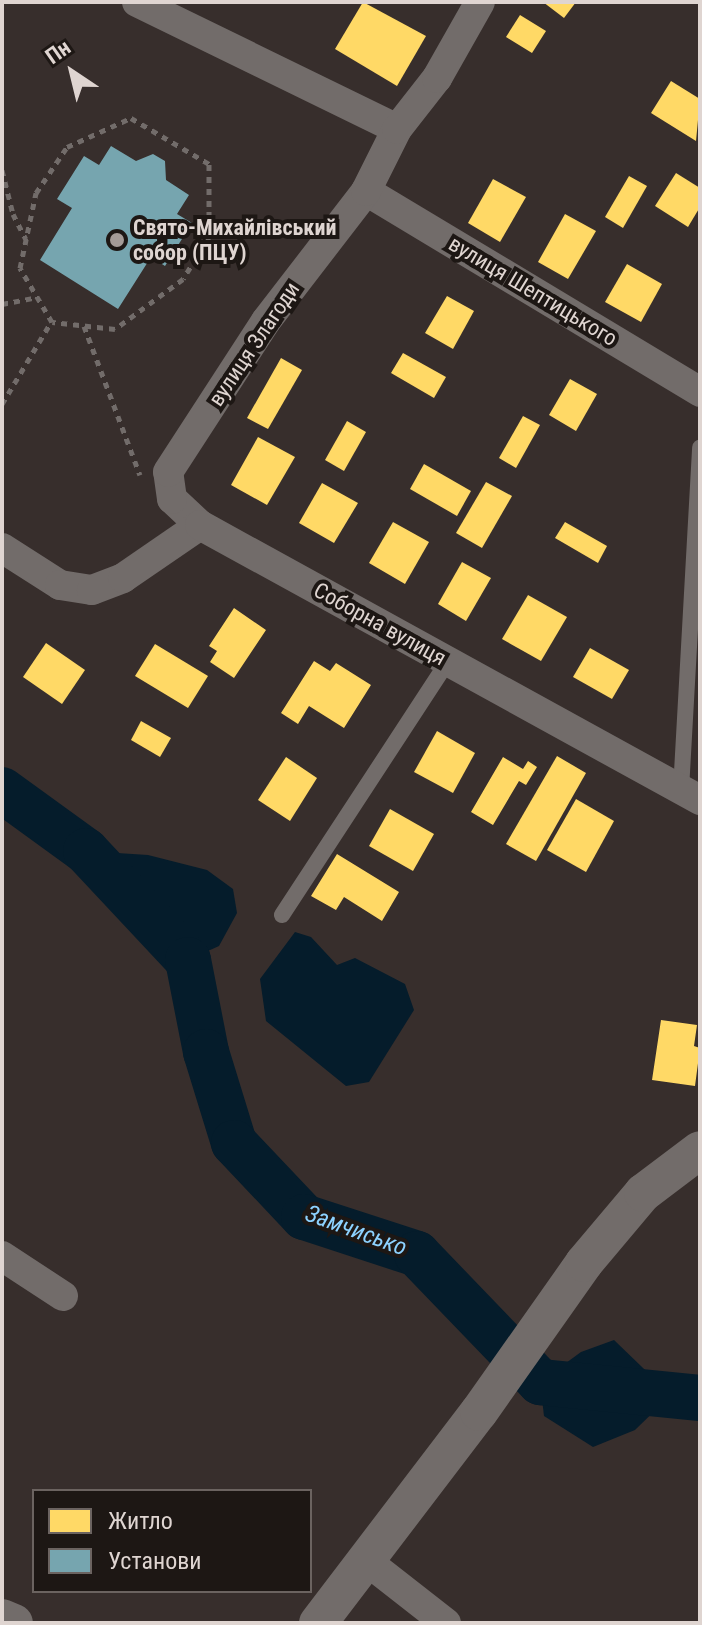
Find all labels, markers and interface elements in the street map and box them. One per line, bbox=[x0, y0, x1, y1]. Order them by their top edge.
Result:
north arrow bbox=[32, 32, 112, 112]
text: Пн bbox=[41, 35, 75, 69]
place label: Свято-Михайлівський собор (ПЦУ) bbox=[133, 214, 336, 266]
street label: вулиця Шептицького bbox=[444, 230, 622, 352]
marker: Свято-Михайлівський собор (ПЦУ) bbox=[108, 231, 126, 249]
street label: вулиця Злагоди bbox=[203, 277, 305, 411]
street label: Соборна вулиця bbox=[309, 577, 451, 671]
water label: Замчисько bbox=[301, 1199, 411, 1263]
legend bbox=[32, 1489, 312, 1593]
text: Житло bbox=[108, 1507, 173, 1535]
text: Установи bbox=[108, 1547, 202, 1575]

